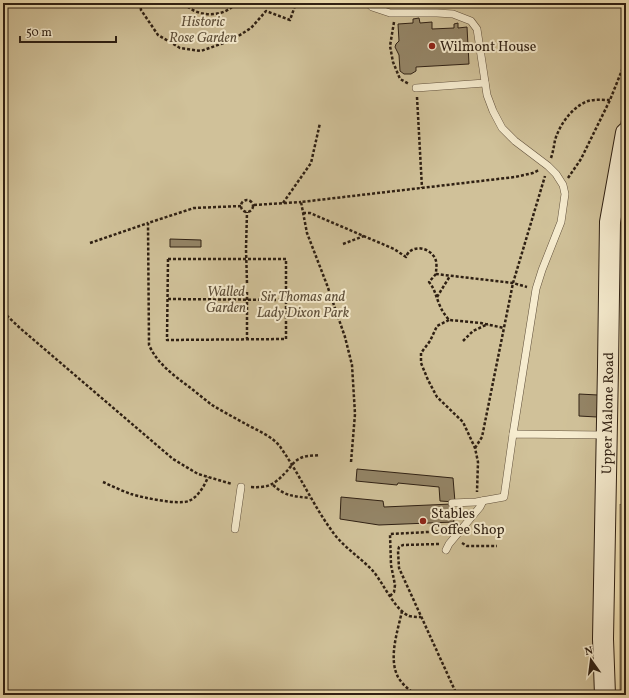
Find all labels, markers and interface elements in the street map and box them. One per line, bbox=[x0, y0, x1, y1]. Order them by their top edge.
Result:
park label: Historic Rose Garden bbox=[169, 13, 237, 48]
scale bar bbox=[20, 18, 116, 44]
text: 50 m bbox=[26, 25, 52, 41]
place label: Wilmont House bbox=[440, 38, 537, 57]
marker: Wilmont House bbox=[427, 41, 437, 51]
park label: Walled Garden bbox=[206, 283, 246, 318]
park label: Sir Thomas and Lady Dixon Park bbox=[257, 288, 350, 323]
street label: Upper Malone Road bbox=[598, 352, 619, 474]
place label: Stables Coffee Shop bbox=[431, 505, 505, 540]
marker: Stables Coffee Shop bbox=[418, 516, 428, 526]
north arrow bbox=[571, 640, 611, 680]
text: N bbox=[583, 644, 595, 660]

